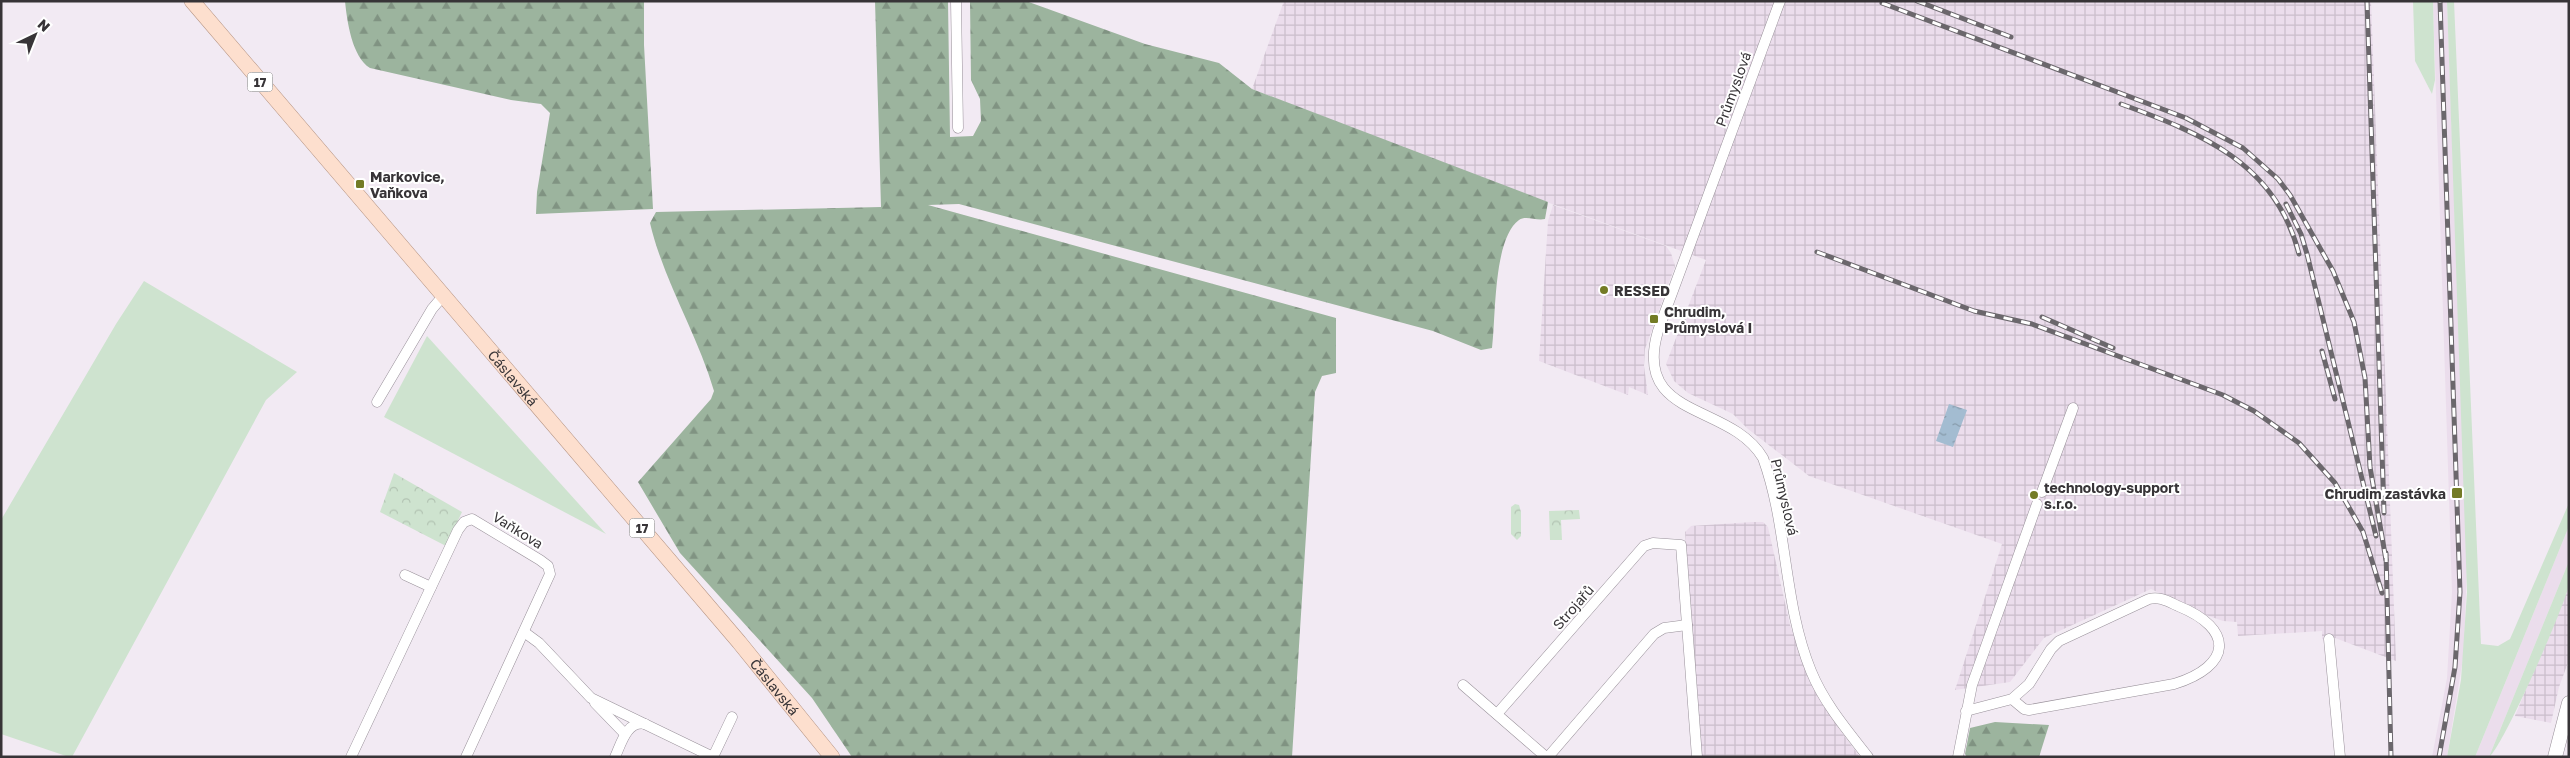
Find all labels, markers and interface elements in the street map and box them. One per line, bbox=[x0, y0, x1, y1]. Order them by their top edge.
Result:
north arrow bbox=[10, 10, 60, 60]
text: N bbox=[35, 15, 54, 35]
street label: Průmyslová bbox=[1712, 49, 1754, 129]
road number: 17 bbox=[248, 72, 272, 91]
place label: Markovice, Vaňkova bbox=[370, 168, 445, 201]
marker: Markovice, Vaňkova bbox=[354, 178, 366, 190]
place label: RESSED bbox=[1614, 282, 1670, 299]
marker: RESSED bbox=[1598, 284, 1610, 296]
place label: Chrudim, Průmyslová I bbox=[1664, 303, 1752, 336]
marker: Chrudim, Průmyslová I bbox=[1648, 313, 1660, 325]
street label: Čáslavská bbox=[485, 346, 542, 409]
street label: Průmyslová bbox=[1768, 457, 1802, 537]
place label: technology-support s.r.o. bbox=[2044, 479, 2180, 512]
place label: Chrudim zastávka bbox=[2325, 485, 2446, 502]
marker: Chrudim zastávka bbox=[2450, 486, 2464, 500]
marker: technology-support s.r.o. bbox=[2028, 489, 2040, 501]
street label: Vaňkova bbox=[490, 508, 546, 552]
road number: 17 bbox=[630, 518, 654, 538]
street label: Strojařů bbox=[1549, 581, 1597, 633]
street label: Čáslavská bbox=[747, 655, 803, 718]

